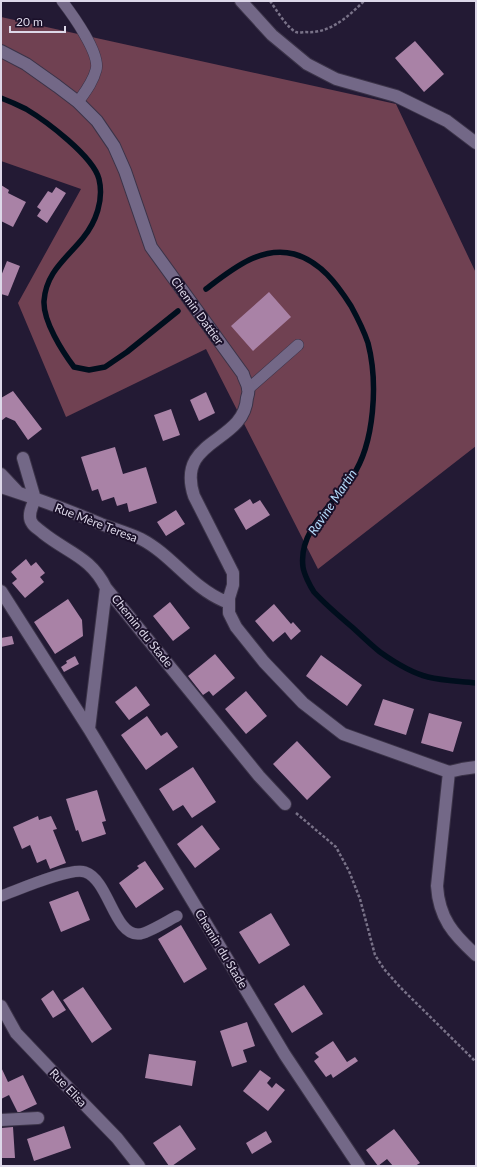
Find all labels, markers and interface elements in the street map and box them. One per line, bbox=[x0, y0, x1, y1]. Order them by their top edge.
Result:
scale bar bbox=[10, 8, 65, 34]
text: 20 m bbox=[16, 14, 43, 29]
street label: Chemin Dattier bbox=[168, 274, 227, 348]
water label: Ravine Martin bbox=[304, 466, 360, 538]
street label: Rue Mère Teresa bbox=[53, 500, 140, 545]
street label: Chemin du Stade bbox=[108, 591, 176, 670]
street label: Chemin du Stade bbox=[192, 906, 251, 991]
street label: Rue Elisa bbox=[47, 1065, 90, 1110]

